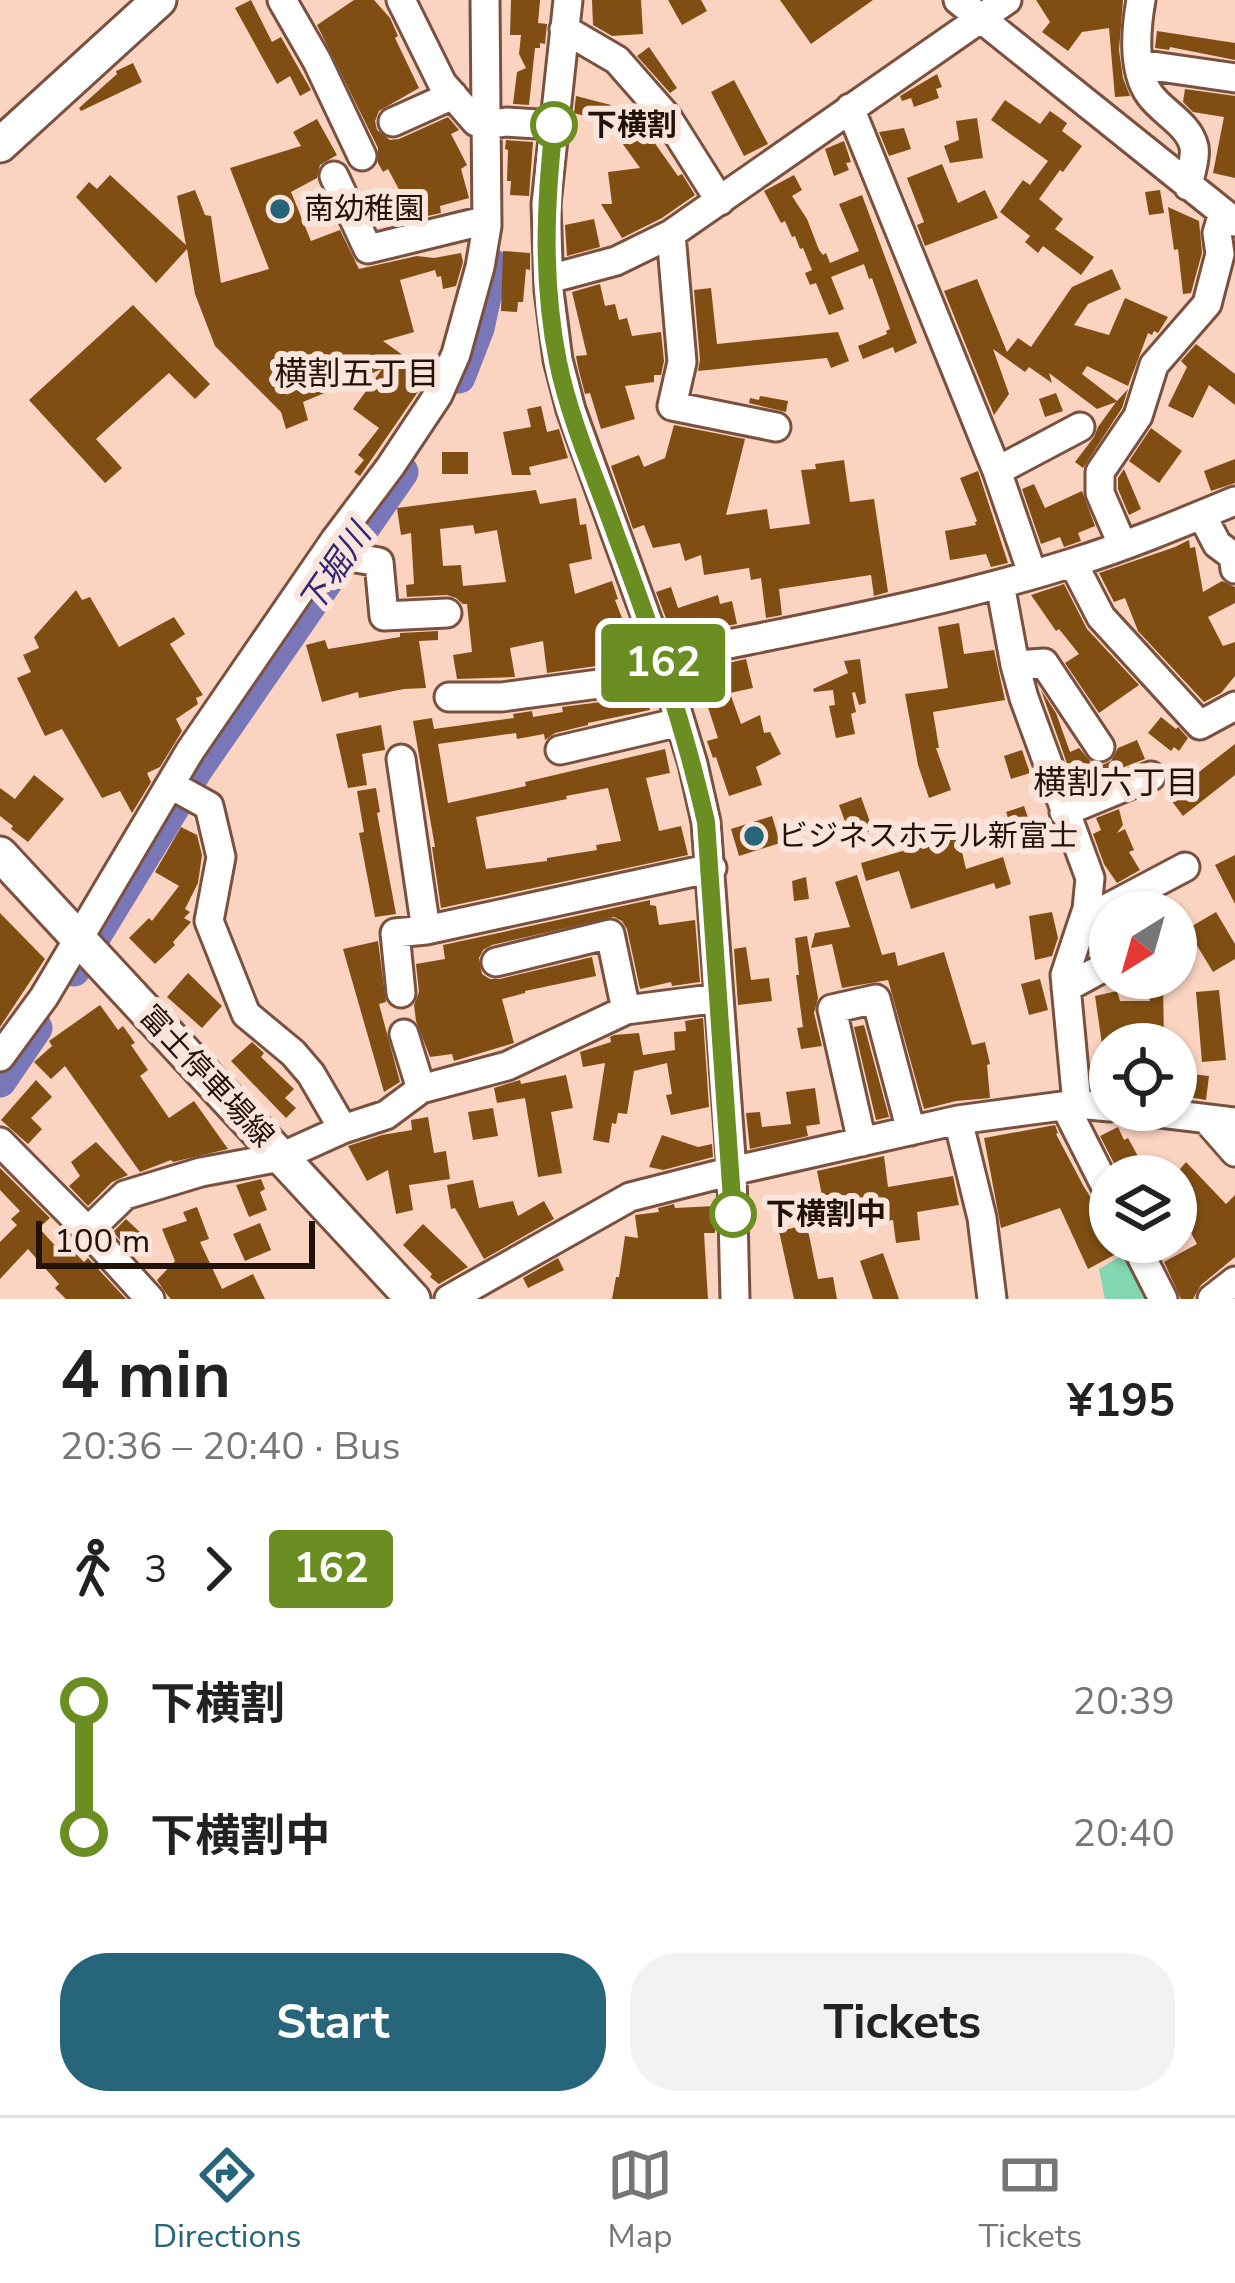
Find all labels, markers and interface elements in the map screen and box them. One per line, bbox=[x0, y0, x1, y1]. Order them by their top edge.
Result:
marker: 下横割 bbox=[532, 103, 576, 147]
place label: 下横割 bbox=[587, 105, 677, 146]
place label: 南幼稚園 bbox=[304, 189, 424, 230]
marker: 南幼稚園 bbox=[267, 196, 293, 222]
district label: 横割五丁目 bbox=[275, 352, 440, 397]
water label: 下堀川 bbox=[289, 513, 383, 622]
line badge: 162 bbox=[594, 624, 732, 702]
text: 162 bbox=[625, 634, 701, 691]
district label: 横割六丁目 bbox=[1034, 761, 1199, 806]
place label: ビジネスホテル新富士 bbox=[778, 816, 1078, 857]
marker: ビジネスホテル新富士 bbox=[741, 823, 767, 849]
north arrow bbox=[1089, 891, 1197, 999]
map controls bbox=[1089, 891, 1197, 1263]
street label: 富士停車場線 bbox=[130, 997, 283, 1156]
button: locate bbox=[1089, 1023, 1197, 1131]
button: layers bbox=[1089, 1155, 1197, 1263]
marker: 下横割中 bbox=[711, 1192, 755, 1236]
place label: 下横割中 bbox=[766, 1194, 886, 1235]
scale bar bbox=[36, 1215, 315, 1268]
text: 100 m bbox=[54, 1219, 150, 1264]
text: 4 min bbox=[60, 1330, 231, 1420]
text: ¥195 bbox=[1067, 1371, 1175, 1432]
text: 20:36 – 20:40 · Bus bbox=[60, 1420, 400, 1473]
icon: walk bbox=[60, 1536, 126, 1602]
icon: forward bbox=[185, 1536, 251, 1602]
text: 162 bbox=[293, 1540, 369, 1597]
text: 3 bbox=[144, 1543, 167, 1596]
text: 下横割 bbox=[150, 1674, 285, 1735]
text: 20:39 bbox=[1073, 1675, 1175, 1728]
text: 下横割中 bbox=[150, 1806, 330, 1867]
text: 20:40 bbox=[1073, 1807, 1175, 1860]
button: Start bbox=[60, 1953, 606, 2091]
button: Tickets bbox=[630, 1953, 1175, 2091]
tab: Directions bbox=[153, 2142, 301, 2259]
tab: Map bbox=[607, 2142, 673, 2259]
tab: Tickets bbox=[978, 2142, 1082, 2259]

